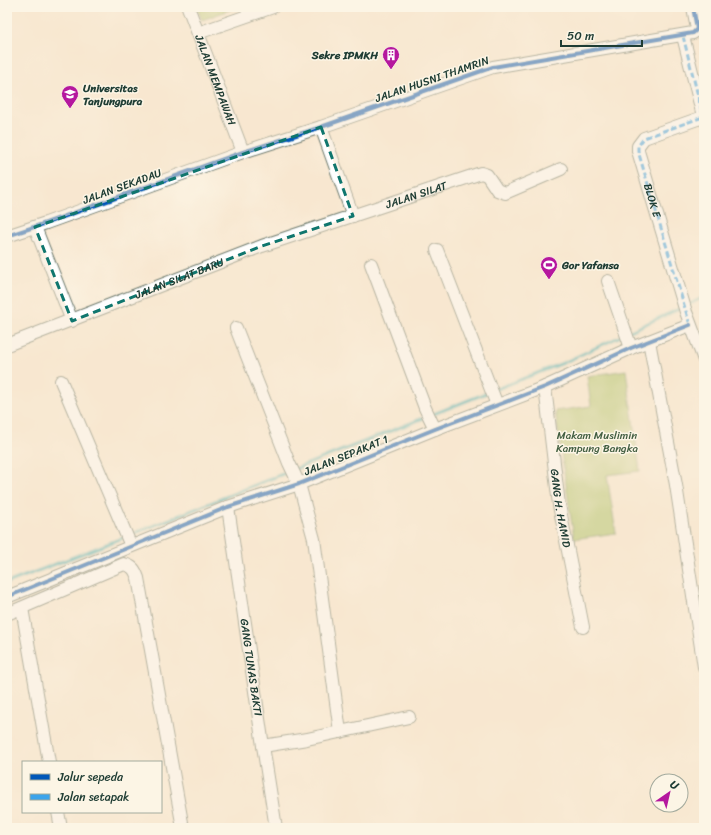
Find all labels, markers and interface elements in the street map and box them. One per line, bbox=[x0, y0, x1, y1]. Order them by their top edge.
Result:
scale bar bbox=[561, 22, 642, 48]
text: 50 m bbox=[567, 25, 594, 47]
street label: JALAN MEMPAWAH bbox=[189, 31, 241, 128]
building icon: Sekre IPMKH bbox=[381, 45, 401, 70]
place label: Sekre IPMKH bbox=[311, 46, 378, 65]
street label: JALAN HUSNI THAMRIN bbox=[372, 51, 492, 108]
place label: Universitas Tanjungpura bbox=[83, 79, 143, 111]
school or university icon: Universitas Tanjungpura bbox=[60, 84, 80, 109]
street label: JALAN SEKADAU bbox=[79, 163, 164, 210]
street label: JALAN SILAT bbox=[382, 176, 450, 214]
street label: BLOK E bbox=[638, 181, 667, 221]
street label: JALAN SILAT BARU bbox=[131, 253, 227, 305]
sports icon: Gor Yafansa bbox=[539, 255, 559, 280]
place label: Gor Yafansa bbox=[561, 256, 620, 275]
park label: Makam Muslimin Kampung Bangka bbox=[556, 426, 639, 458]
street label: JALAN SEPAKAT 1 bbox=[300, 430, 391, 481]
street label: GANG H. HAMID bbox=[545, 468, 576, 549]
street label: GANG TUNAS BAKTI bbox=[234, 617, 268, 718]
legend bbox=[22, 761, 162, 813]
text: Jalur sepeda bbox=[57, 766, 124, 788]
north arrow bbox=[649, 773, 689, 813]
text: U bbox=[666, 775, 683, 795]
text: Jalan setapak bbox=[57, 786, 129, 808]

